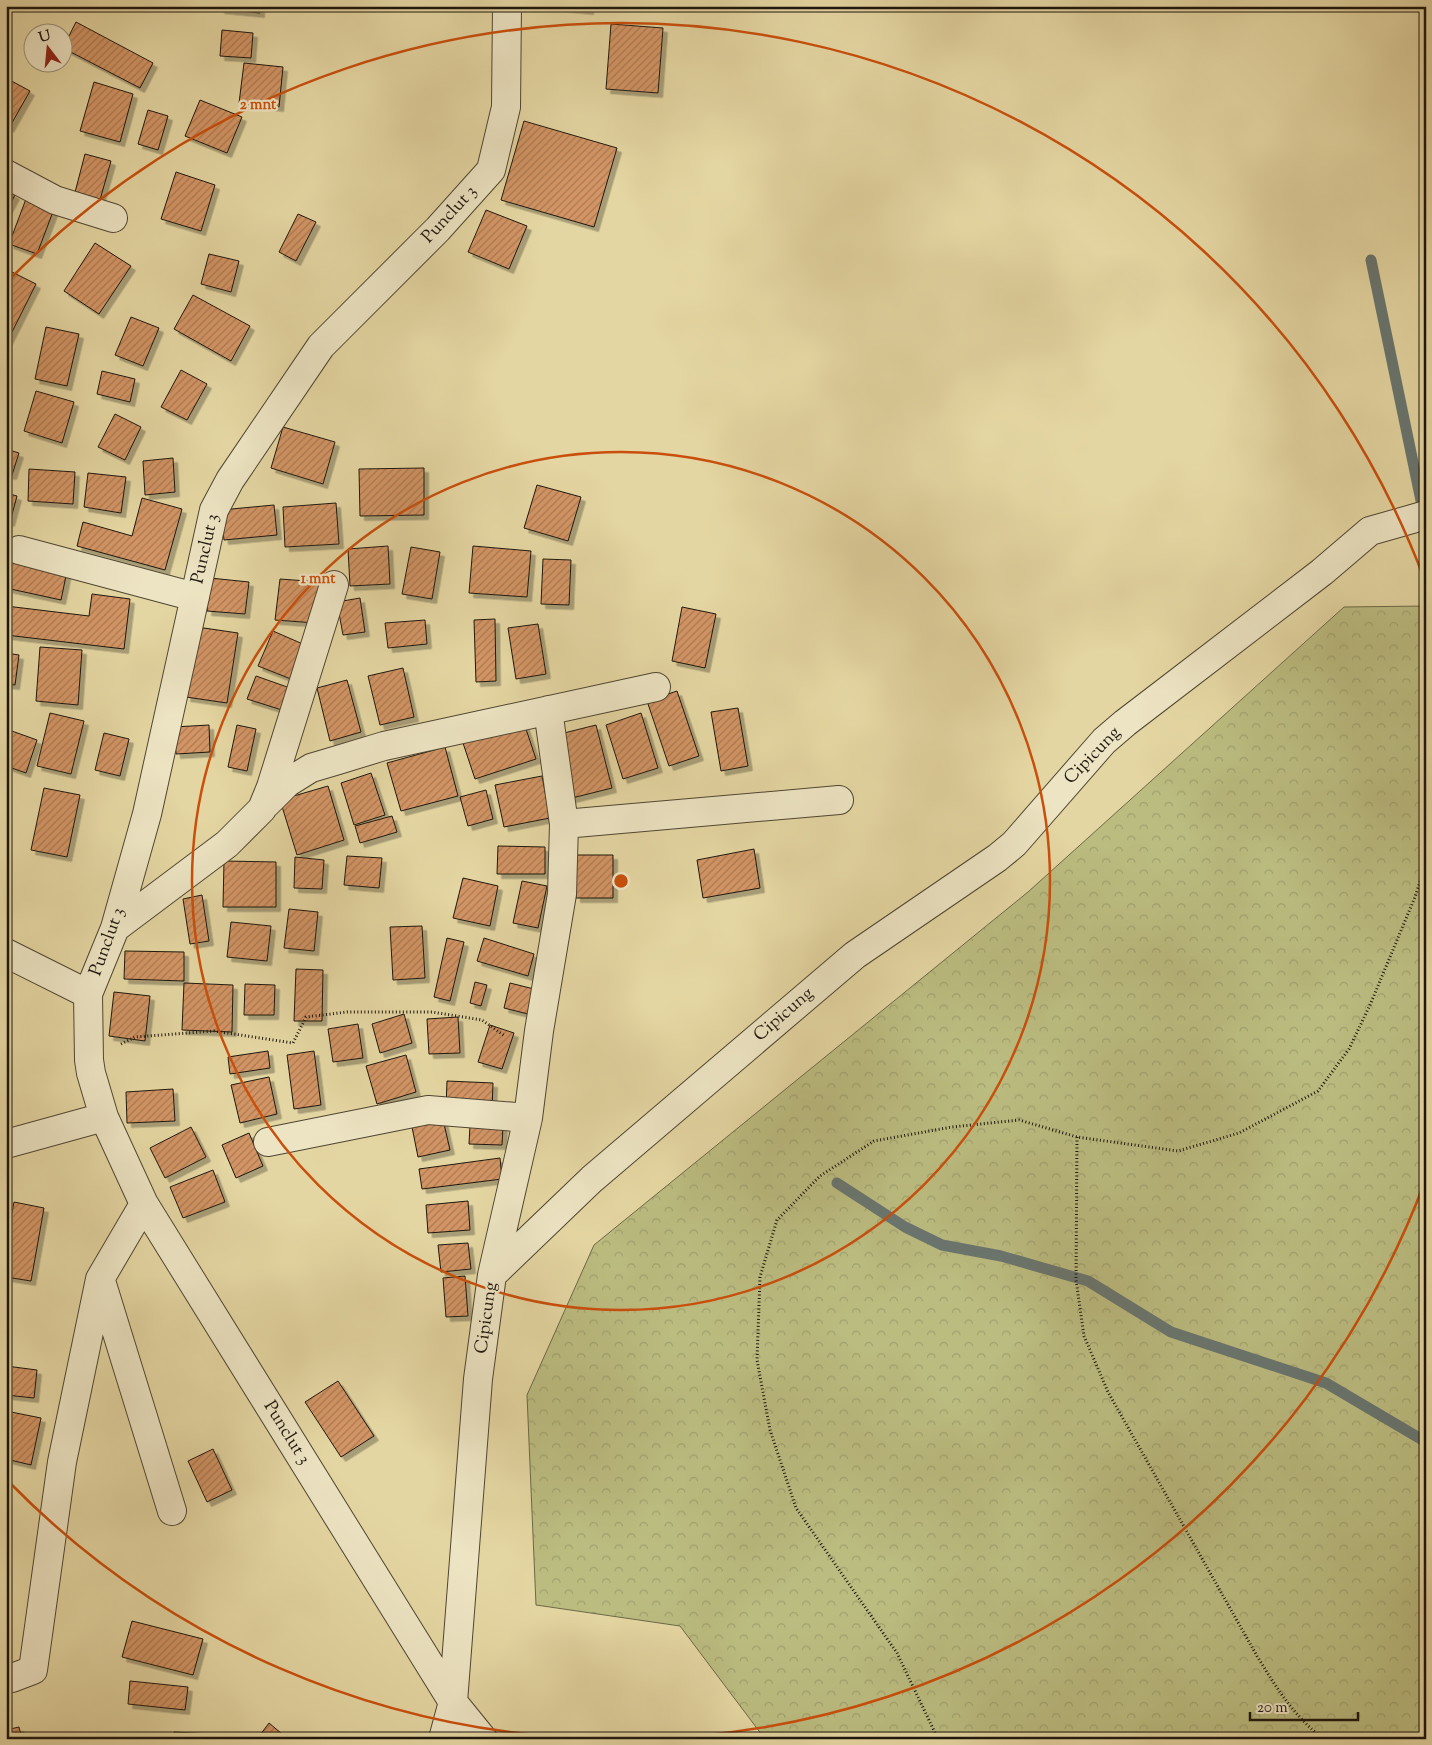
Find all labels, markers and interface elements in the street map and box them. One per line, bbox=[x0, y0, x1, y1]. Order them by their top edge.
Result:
north arrow bbox=[22, 22, 72, 72]
text: U bbox=[37, 26, 54, 49]
text: 2 mnt bbox=[240, 95, 277, 116]
street label: Punclut 3 bbox=[416, 180, 484, 250]
street label: Punclut 3 bbox=[185, 511, 227, 587]
text: 1 mnt bbox=[301, 569, 336, 590]
street label: Cipicung bbox=[1059, 721, 1128, 791]
centre of rings bbox=[612, 872, 630, 890]
street label: Punclut 3 bbox=[84, 904, 132, 980]
street label: Cipicung bbox=[748, 981, 820, 1048]
street label: Cipicung bbox=[469, 1280, 505, 1355]
street label: Punclut 3 bbox=[256, 1396, 316, 1470]
scale bar bbox=[1250, 1690, 1357, 1722]
text: 20 m bbox=[1257, 1698, 1288, 1719]

